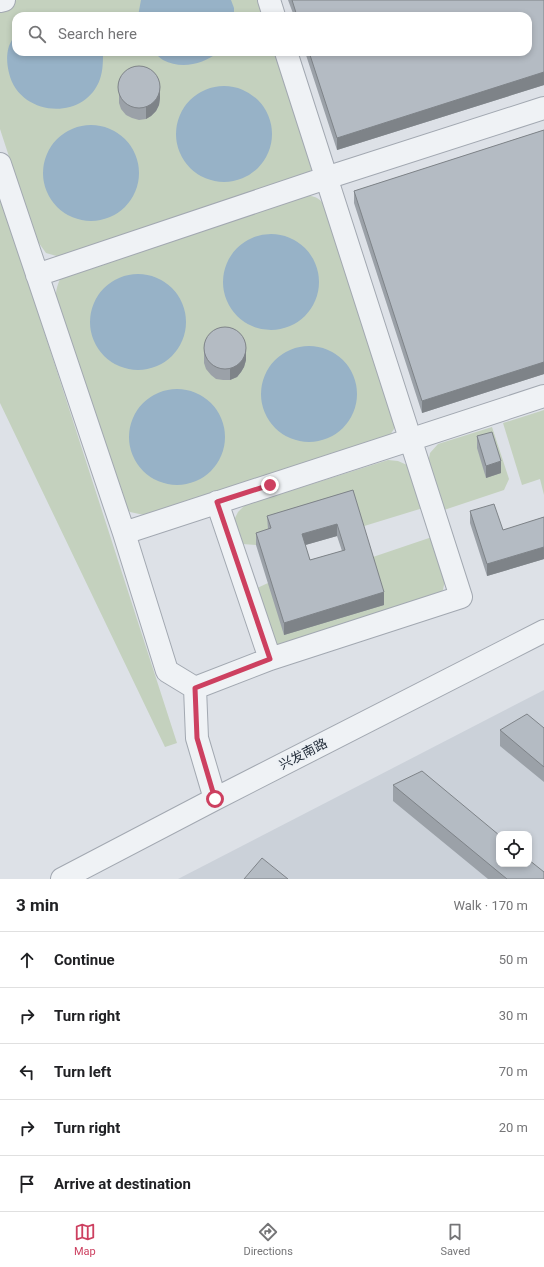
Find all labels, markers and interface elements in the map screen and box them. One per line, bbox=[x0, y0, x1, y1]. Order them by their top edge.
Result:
search box bbox=[12, 12, 532, 56]
icon: search bbox=[26, 23, 48, 45]
text: Search here bbox=[58, 25, 137, 43]
route end bbox=[261, 476, 279, 494]
street label: 兴发南路 bbox=[276, 736, 330, 772]
route start bbox=[206, 790, 224, 808]
map controls bbox=[496, 831, 532, 867]
button: locate bbox=[496, 831, 532, 867]
text: 3 min bbox=[16, 895, 59, 915]
text: Walk · 170 m bbox=[453, 898, 528, 913]
icon: ahead bbox=[16, 949, 38, 971]
text: Continue bbox=[54, 951, 115, 969]
text: 50 m bbox=[499, 952, 528, 967]
icon: right bbox=[16, 1005, 38, 1027]
text: Turn right bbox=[54, 1007, 120, 1025]
text: 30 m bbox=[499, 1008, 528, 1023]
icon: left bbox=[16, 1061, 38, 1083]
text: Turn left bbox=[54, 1063, 111, 1081]
text: 70 m bbox=[499, 1064, 528, 1079]
icon: right bbox=[16, 1117, 38, 1139]
text: Turn right bbox=[54, 1119, 120, 1137]
text: 20 m bbox=[499, 1120, 528, 1135]
icon: arrive bbox=[16, 1173, 38, 1195]
text: Arrive at destination bbox=[54, 1175, 191, 1193]
tab: Map bbox=[74, 1221, 96, 1258]
tab: Directions bbox=[243, 1221, 293, 1258]
tab: Saved bbox=[440, 1221, 470, 1258]

